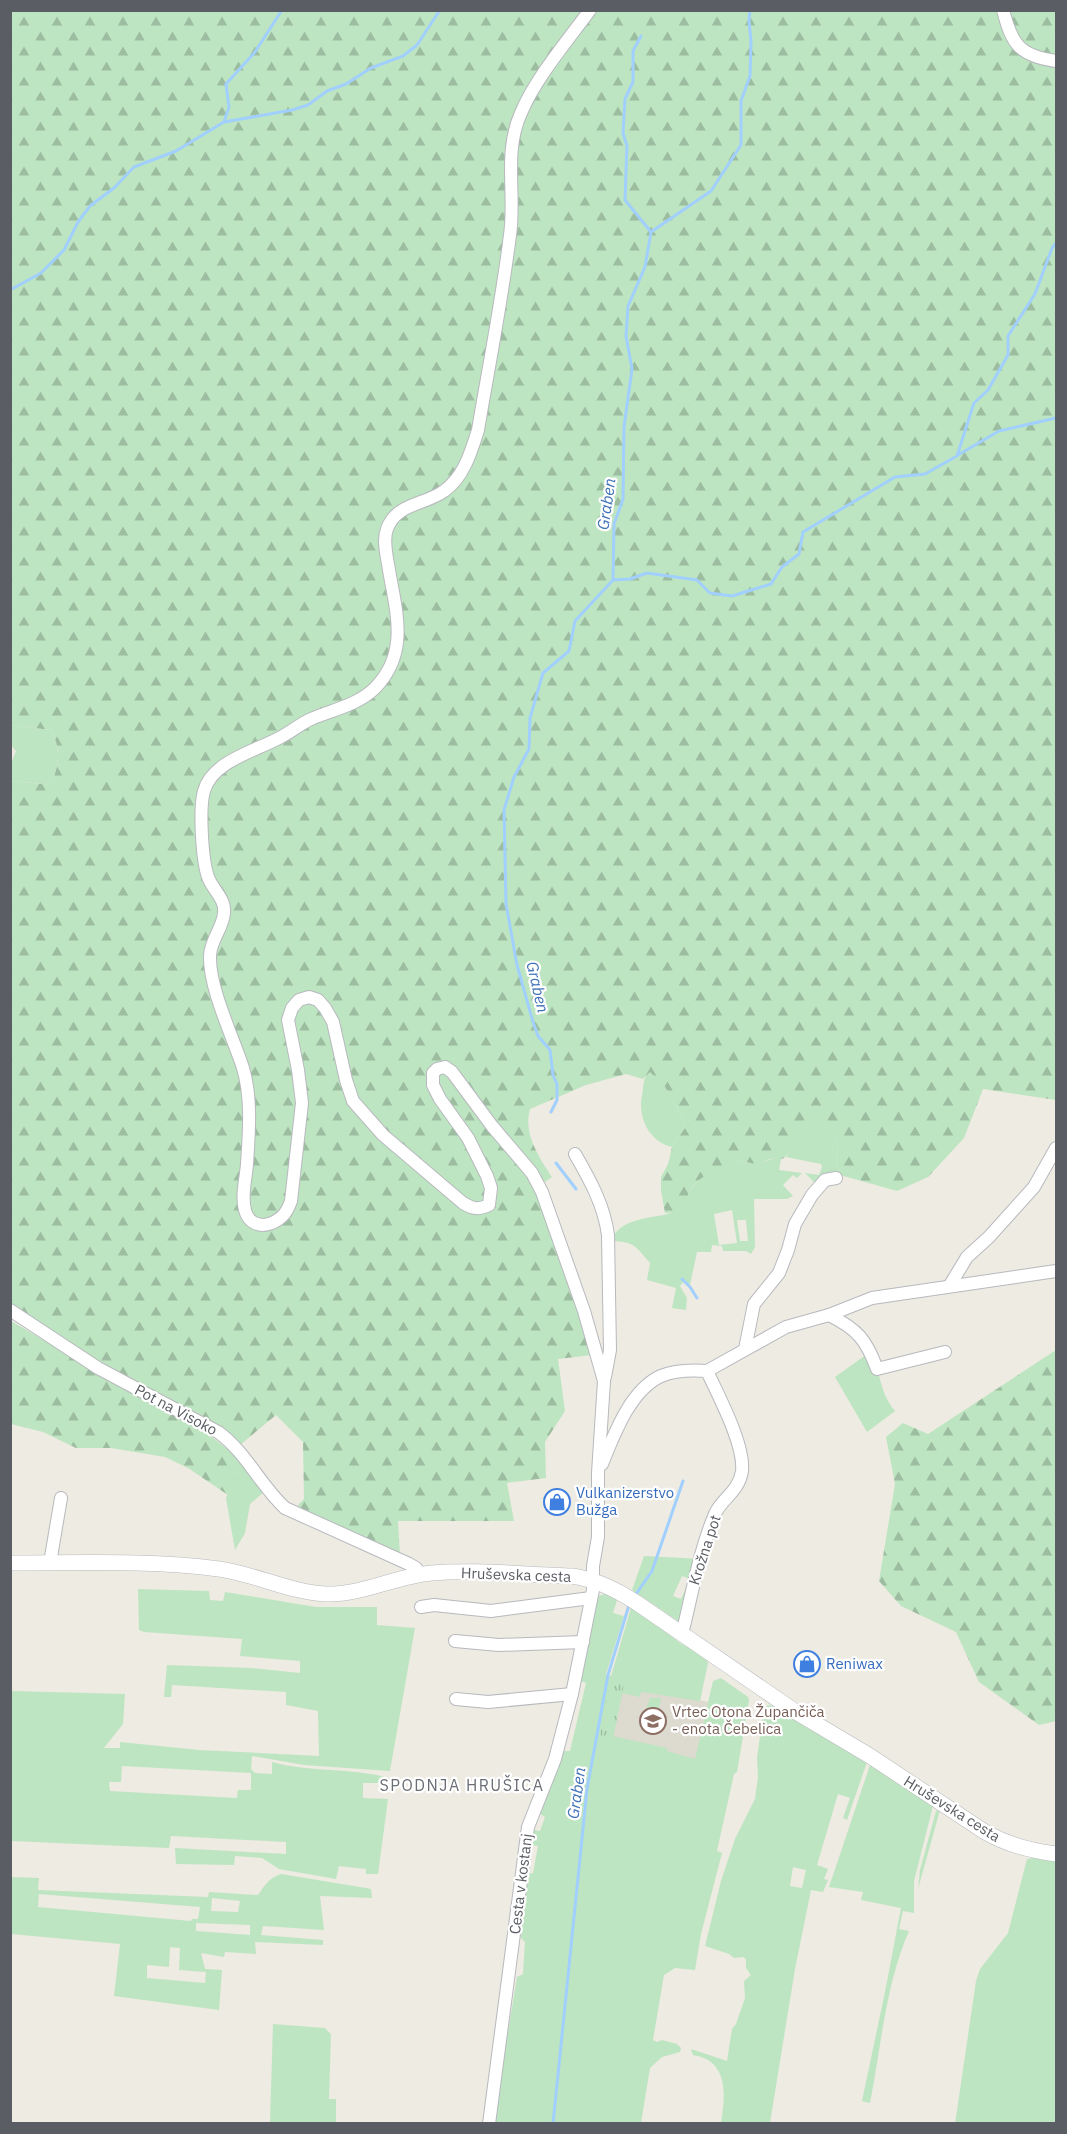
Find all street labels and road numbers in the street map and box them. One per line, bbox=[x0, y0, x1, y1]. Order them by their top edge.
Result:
street label: Pot na Visoko bbox=[132, 1380, 221, 1439]
street label: Krožna pot bbox=[684, 1512, 725, 1587]
street label: Hruševska cesta bbox=[461, 1563, 571, 1586]
street label: Hruševska cesta bbox=[900, 1771, 1004, 1846]
street label: Cesta v kostanj bbox=[505, 1833, 536, 1935]

